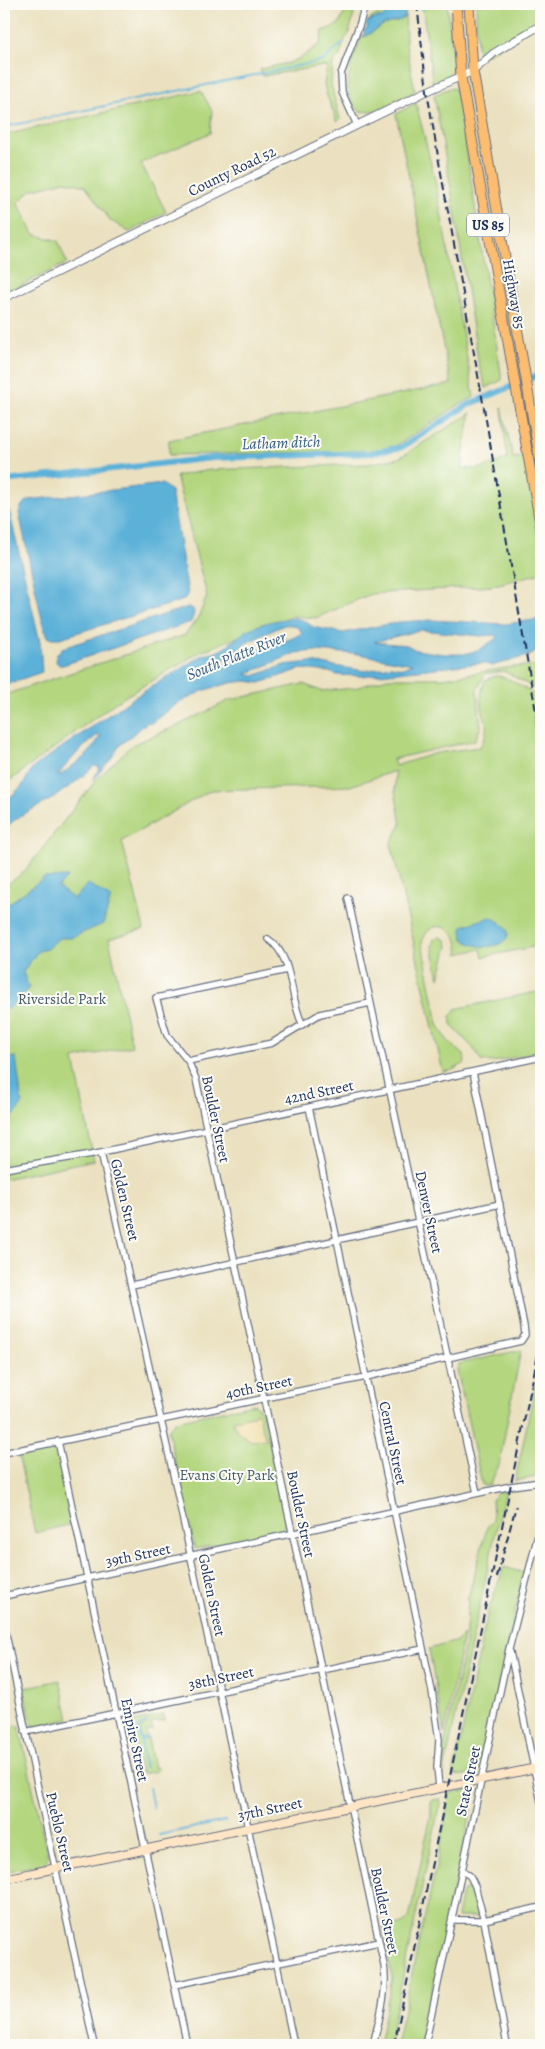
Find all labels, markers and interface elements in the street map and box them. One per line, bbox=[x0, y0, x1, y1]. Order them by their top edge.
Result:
street label: County Road 52 bbox=[185, 141, 279, 201]
road number: US 85 bbox=[467, 214, 509, 236]
street label: Highway 85 bbox=[498, 257, 530, 331]
water label: Latham ditch bbox=[241, 431, 321, 455]
water label: South Platte River bbox=[183, 626, 290, 686]
park label: Riverside Park bbox=[18, 989, 107, 1009]
street label: Boulder Street bbox=[197, 1074, 235, 1164]
street label: 42nd Street bbox=[283, 1075, 355, 1109]
street label: Golden Street bbox=[106, 1157, 144, 1243]
street label: Denver Street bbox=[410, 1169, 448, 1255]
street label: 40th Street bbox=[224, 1370, 294, 1404]
street label: Central Street bbox=[374, 1399, 412, 1487]
park label: Evans City Park bbox=[179, 1465, 275, 1485]
street label: Boulder Street bbox=[282, 1469, 320, 1559]
street label: 39th Street bbox=[104, 1538, 172, 1572]
street label: Golden Street bbox=[194, 1552, 230, 1638]
street label: 38th Street bbox=[186, 1661, 256, 1695]
street label: Empire Street bbox=[116, 1696, 154, 1784]
street label: State Street bbox=[451, 1744, 485, 1818]
street label: Pueblo Street bbox=[41, 1790, 79, 1874]
street label: 37th Street bbox=[236, 1792, 304, 1826]
street label: Boulder Street bbox=[366, 1866, 404, 1956]

